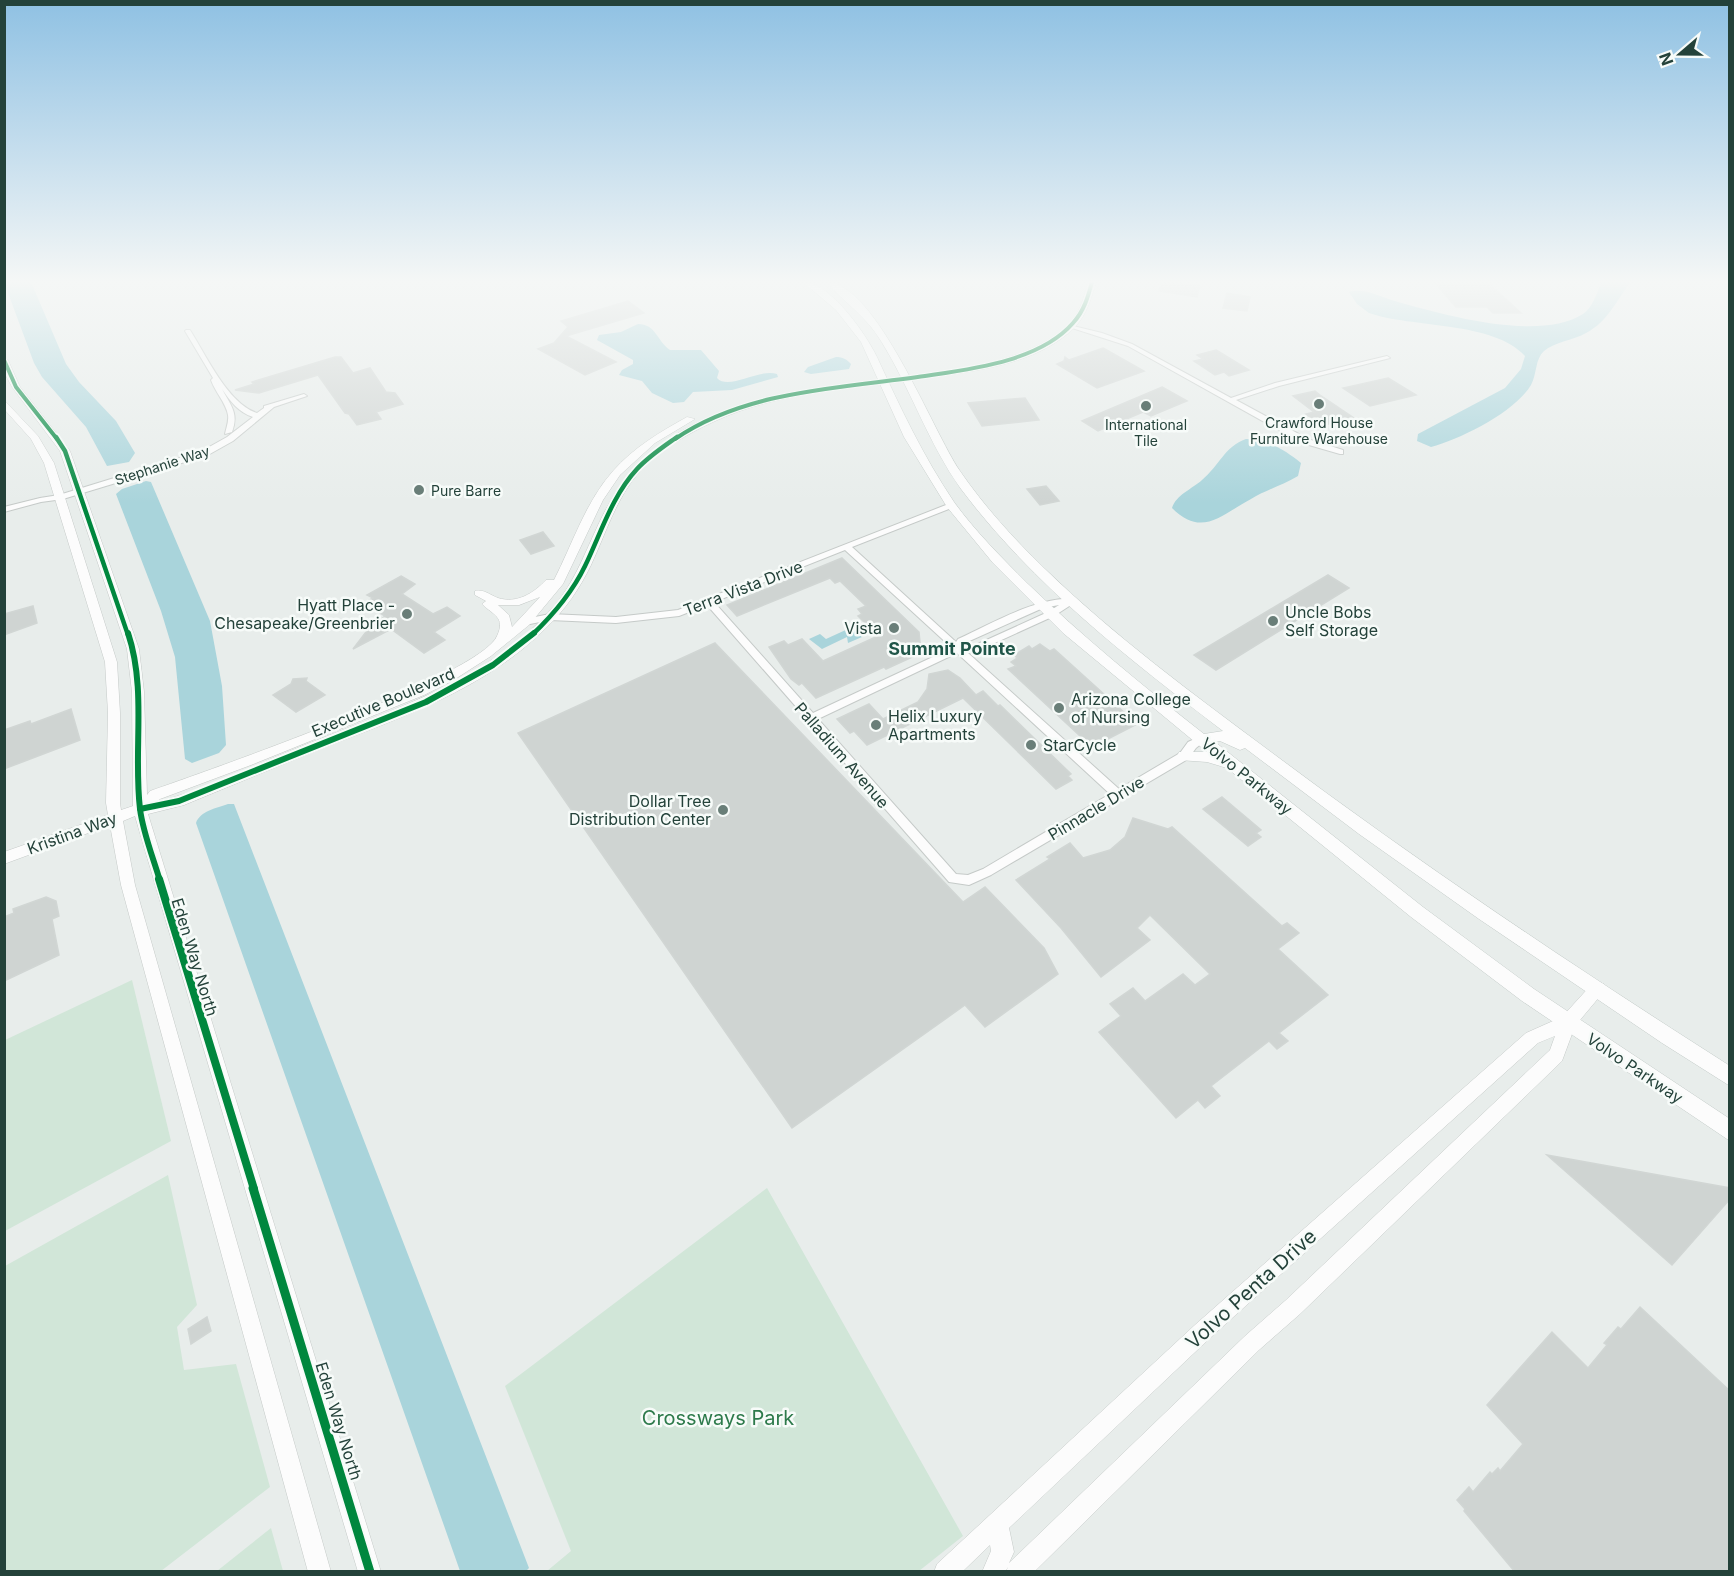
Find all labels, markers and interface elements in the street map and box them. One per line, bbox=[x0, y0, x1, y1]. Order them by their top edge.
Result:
north arrow bbox=[1650, 24, 1710, 84]
text: N bbox=[1654, 50, 1677, 68]
marker: Crawford House Furniture Warehouse bbox=[1312, 397, 1326, 411]
marker: International Tile bbox=[1139, 399, 1153, 413]
place label: Crawford House Furniture Warehouse bbox=[1250, 414, 1388, 447]
place label: International Tile bbox=[1105, 416, 1187, 449]
street label: Stephanie Way bbox=[112, 442, 212, 488]
place label: Pure Barre bbox=[431, 482, 501, 499]
marker: Pure Barre bbox=[412, 483, 426, 497]
street label: Terra Vista Drive bbox=[681, 556, 805, 620]
place label: Hyatt Place - Chesapeake/Greenbrier bbox=[214, 595, 395, 633]
place label: Uncle Bobs Self Storage bbox=[1285, 602, 1378, 640]
marker: Hyatt Place - Chesapeake/Greenbrier bbox=[400, 607, 414, 621]
marker: Uncle Bobs Self Storage bbox=[1266, 614, 1280, 628]
place label: Vista bbox=[844, 618, 882, 638]
marker: Vista bbox=[887, 621, 901, 635]
district label: Summit Pointe bbox=[888, 638, 1016, 659]
street label: Executive Boulevard bbox=[308, 663, 458, 741]
place label: Arizona College of Nursing bbox=[1071, 689, 1191, 727]
street label: Palladium Avenue bbox=[791, 698, 893, 812]
marker: Arizona College of Nursing bbox=[1052, 701, 1066, 715]
place label: Helix Luxury Apartments bbox=[888, 706, 982, 744]
marker: Helix Luxury Apartments bbox=[869, 718, 883, 732]
street label: Volvo Parkway bbox=[1197, 733, 1297, 819]
place label: StarCycle bbox=[1043, 735, 1116, 755]
marker: StarCycle bbox=[1024, 738, 1038, 752]
street label: Pinnacle Drive bbox=[1044, 771, 1148, 845]
place label: Dollar Tree Distribution Center bbox=[569, 791, 711, 829]
marker: Dollar Tree Distribution Center bbox=[716, 803, 730, 817]
street label: Kristina Way bbox=[24, 808, 120, 858]
street label: Eden Way North bbox=[168, 895, 222, 1019]
street label: Volvo Parkway bbox=[1583, 1028, 1687, 1108]
street label: Volvo Penta Drive bbox=[1181, 1224, 1321, 1354]
street label: Eden Way North bbox=[312, 1359, 366, 1483]
park label: Crossways Park bbox=[642, 1406, 794, 1430]

